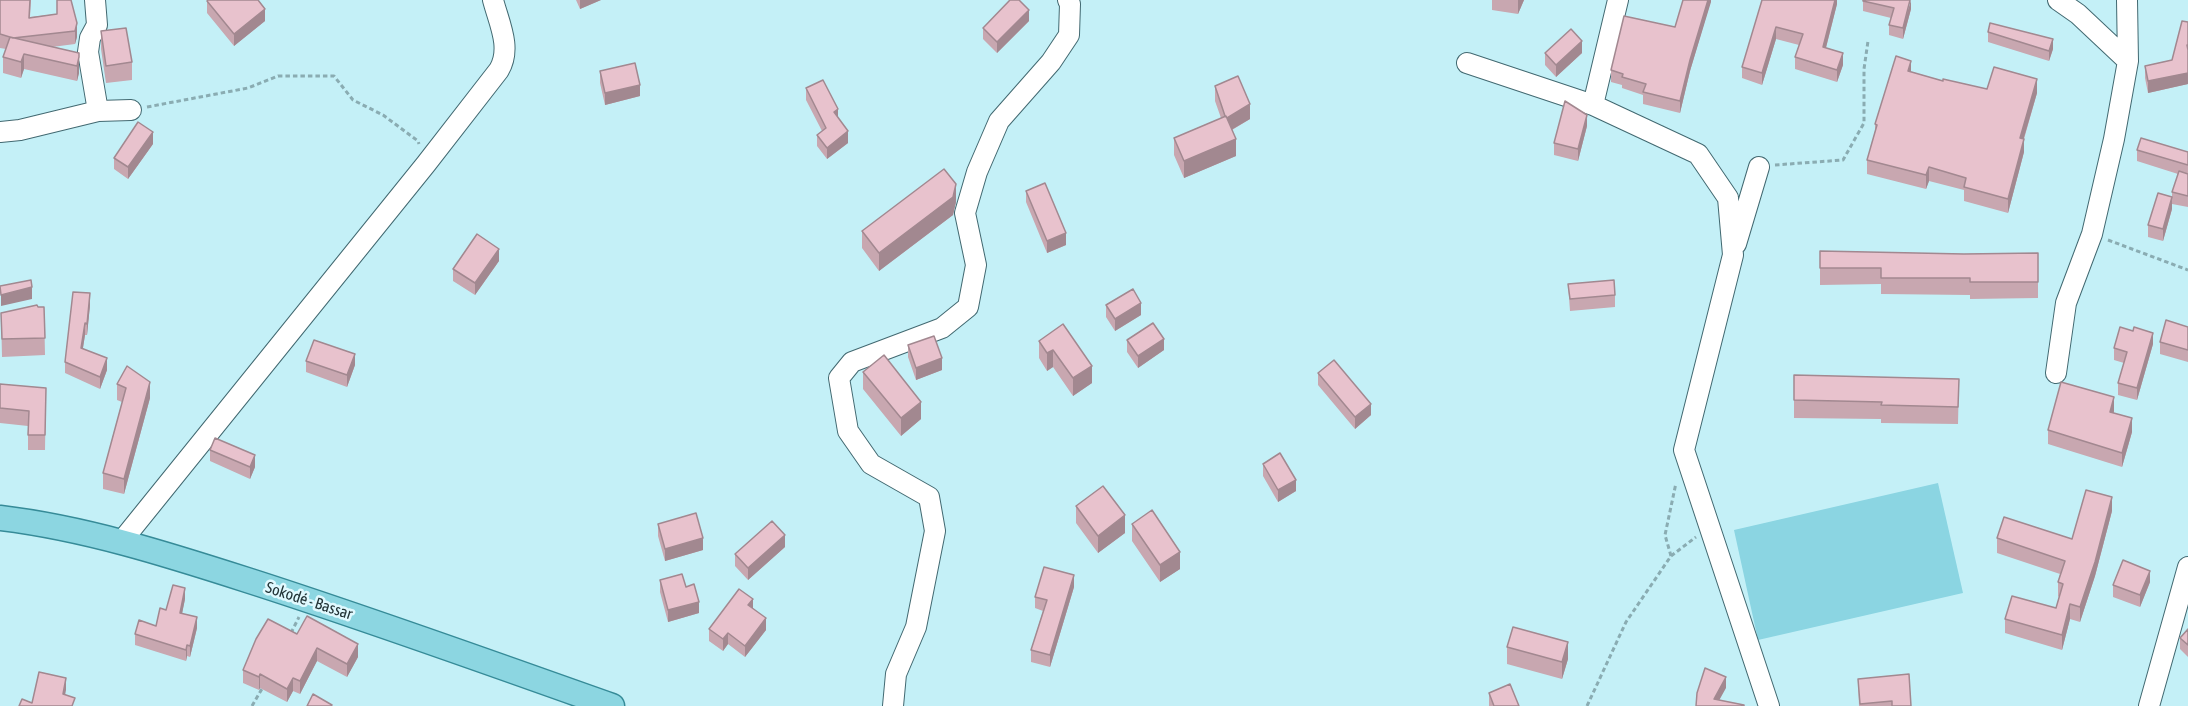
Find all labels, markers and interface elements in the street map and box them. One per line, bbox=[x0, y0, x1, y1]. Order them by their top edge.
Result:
street label: Sokodé - Bassar bbox=[263, 578, 355, 624]

